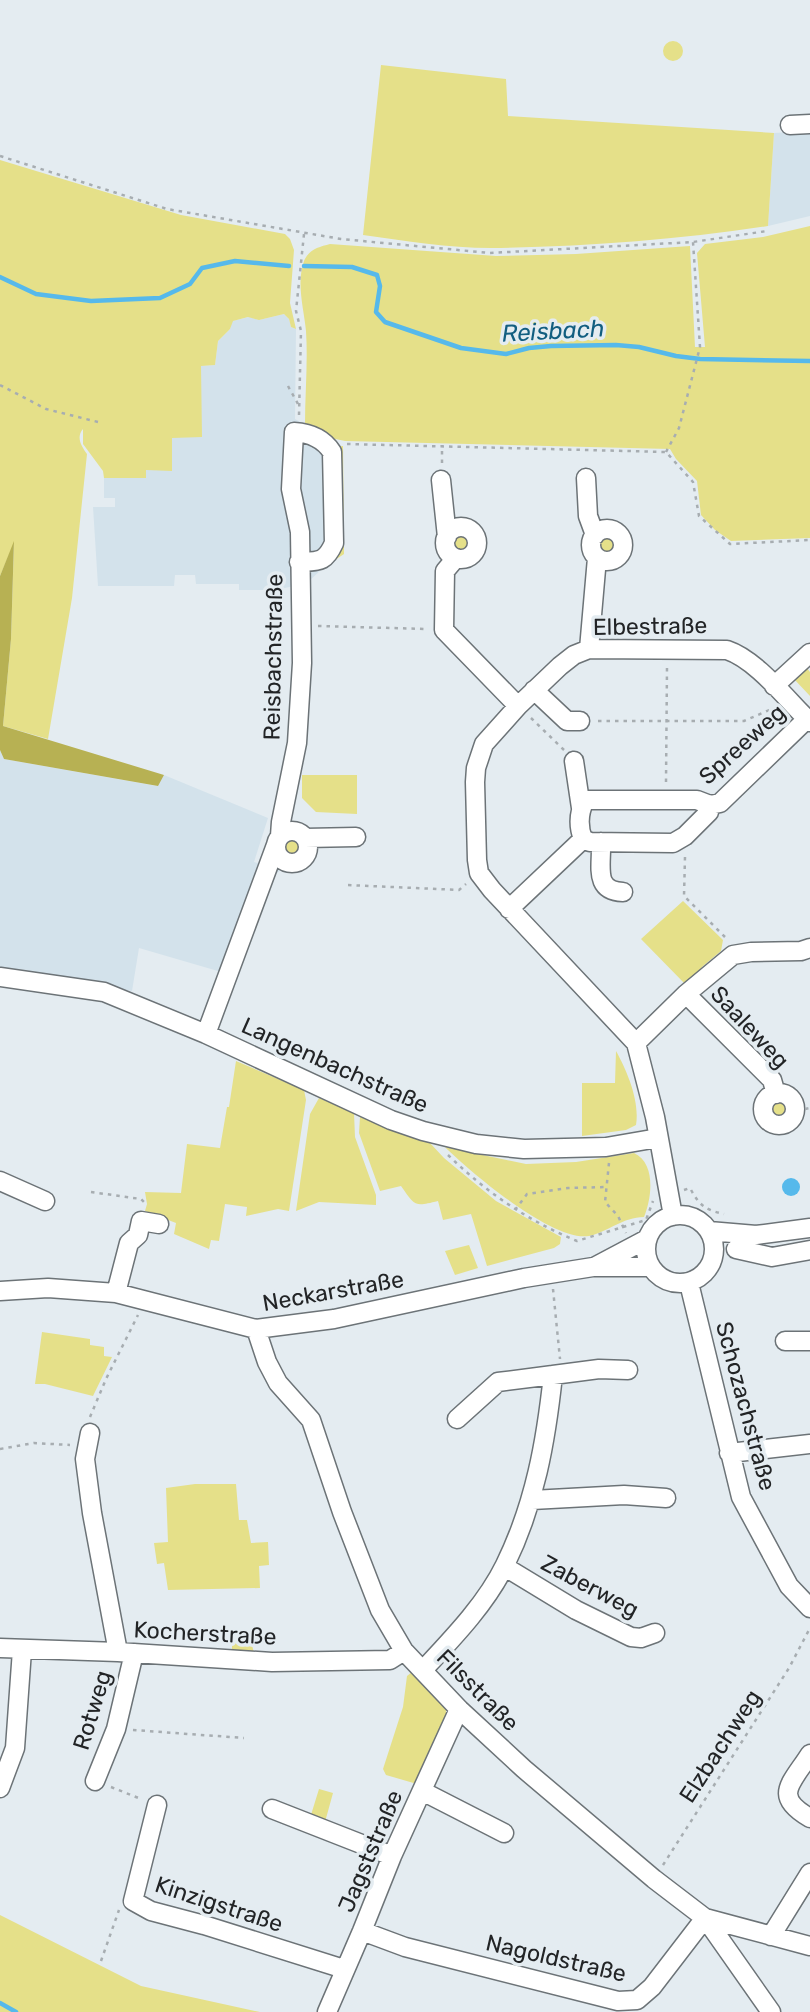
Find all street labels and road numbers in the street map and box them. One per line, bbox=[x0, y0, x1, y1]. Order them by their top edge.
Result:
street label: Reisbachstraße bbox=[258, 573, 288, 741]
street label: Elbestraße bbox=[593, 611, 707, 641]
street label: Spreeweg bbox=[693, 698, 791, 790]
street label: Saaleweg bbox=[705, 980, 795, 1074]
street label: Langenbachstraße bbox=[237, 1011, 433, 1119]
street label: Neckarstraße bbox=[260, 1265, 406, 1317]
street label: Schozachstraße bbox=[710, 1319, 782, 1493]
street label: Zaberweg bbox=[536, 1549, 644, 1623]
street label: Kocherstraße bbox=[133, 1615, 277, 1651]
street label: Filsstraße bbox=[431, 1643, 525, 1737]
street label: Rotweg bbox=[67, 1667, 117, 1753]
street label: Elzbachweg bbox=[673, 1684, 767, 1808]
street label: Jagststraße bbox=[332, 1786, 408, 1916]
street label: Kinzigstraße bbox=[152, 1870, 286, 1938]
street label: Nagoldstraße bbox=[483, 1928, 629, 1988]

